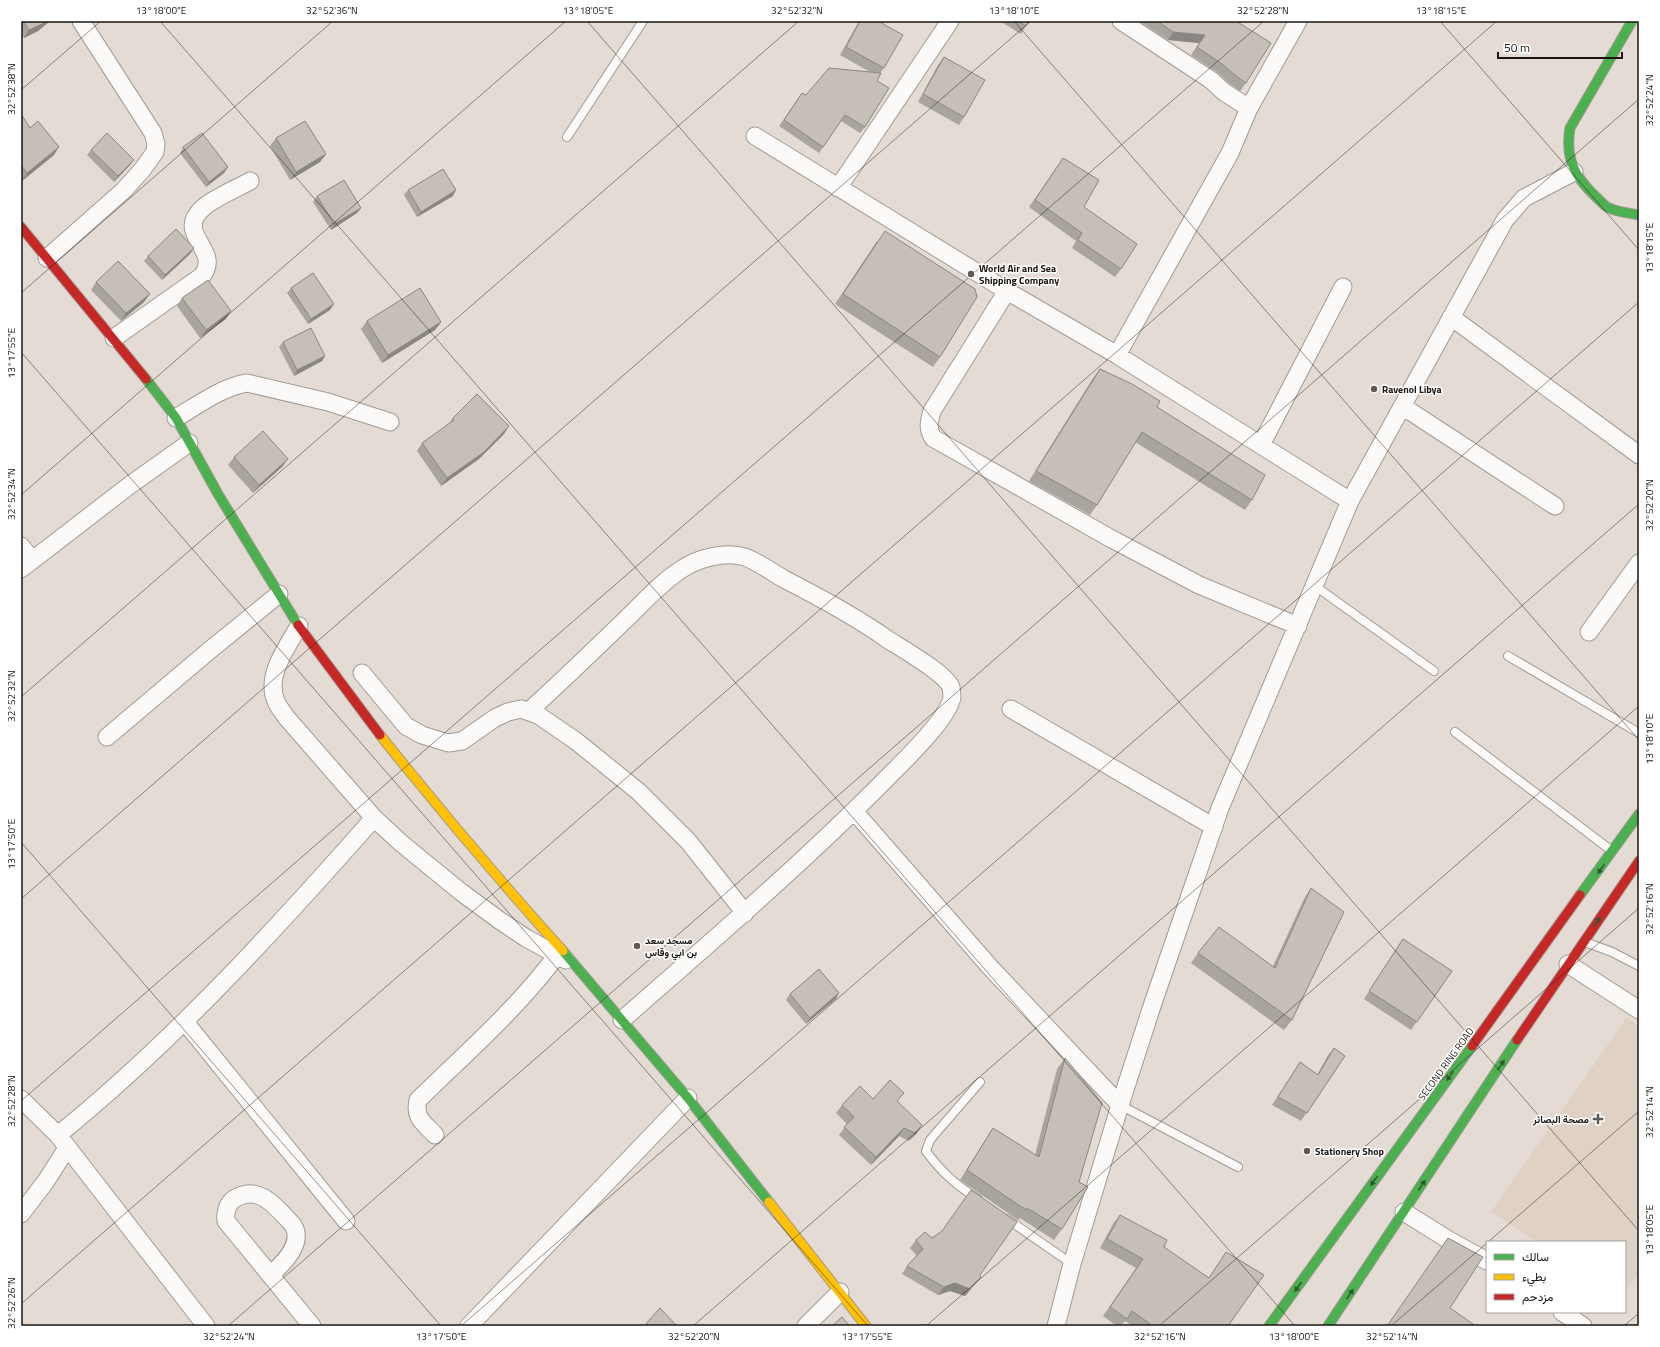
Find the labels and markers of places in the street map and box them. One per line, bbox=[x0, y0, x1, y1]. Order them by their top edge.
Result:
place label: World Air and Sea Shipping Company bbox=[979, 261, 1059, 288]
marker: World Air and Sea Shipping Company bbox=[966, 269, 976, 279]
place label: Ravenol Libya bbox=[1382, 382, 1442, 397]
marker: Ravenol Libya bbox=[1369, 384, 1379, 394]
place label: مسجد سعد بن ابي وقاس bbox=[645, 933, 697, 961]
marker: مسجد سعد بن ابي وقاس bbox=[632, 941, 642, 951]
place label: مصحة البصائر bbox=[1532, 1112, 1590, 1127]
marker: مصحة البصائر bbox=[1592, 1113, 1604, 1125]
place label: Stationery Shop bbox=[1315, 1144, 1385, 1159]
marker: Stationery Shop bbox=[1302, 1146, 1312, 1156]

